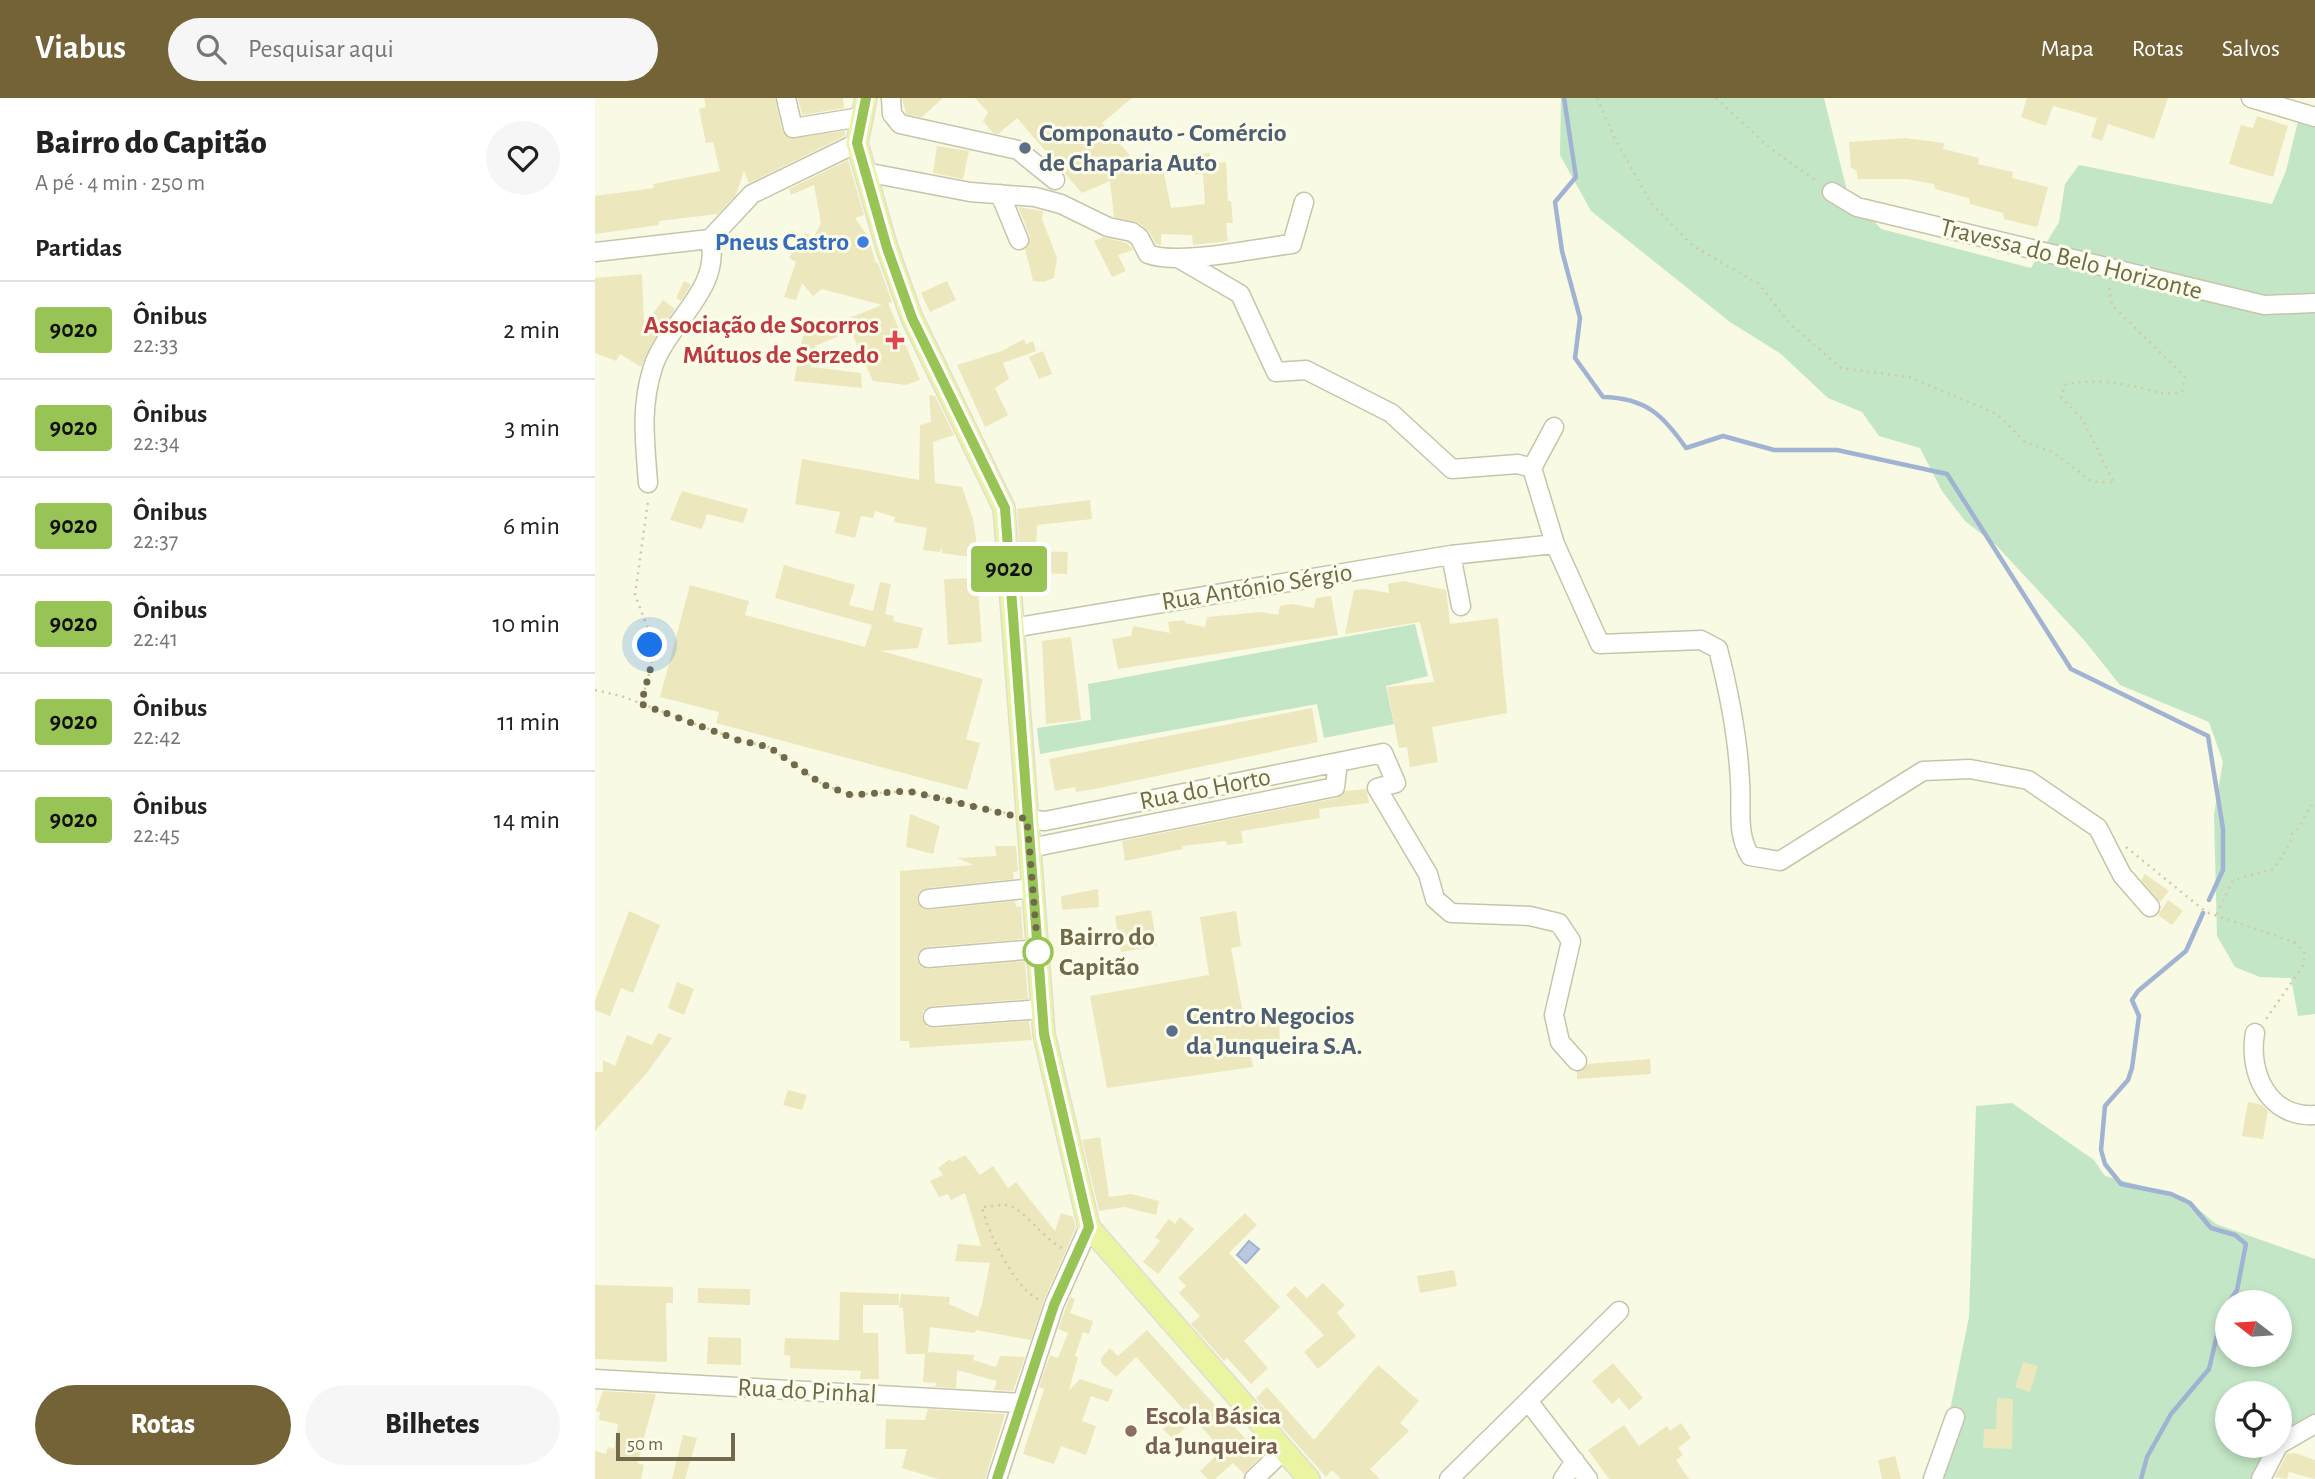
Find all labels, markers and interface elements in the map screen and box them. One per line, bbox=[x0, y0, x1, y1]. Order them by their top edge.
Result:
search box bbox=[168, 18, 658, 81]
icon: search bbox=[192, 30, 230, 68]
text: Viabus bbox=[35, 32, 126, 65]
text: Pesquisar aqui bbox=[248, 36, 394, 62]
text: Mapa bbox=[2041, 37, 2094, 61]
text: Rotas bbox=[2132, 37, 2184, 61]
text: Salvos bbox=[2222, 37, 2280, 61]
place label: Componauto - Comércio de Chaparia Auto bbox=[1039, 120, 1287, 176]
button: heart bbox=[486, 121, 560, 195]
text: Bairro do Capitão bbox=[35, 127, 267, 160]
marker: Componauto - Comércio de Chaparia Auto bbox=[1017, 140, 1033, 156]
text: A pé · 4 min · 250 m bbox=[35, 172, 205, 195]
street label: Travessa do Belo Horizonte bbox=[1937, 214, 2205, 304]
place label: Pneus Castro bbox=[715, 229, 849, 255]
marker: Pneus Castro bbox=[855, 234, 871, 250]
text: Partidas bbox=[35, 235, 122, 261]
text: Ônibus bbox=[133, 303, 207, 329]
place label: Associação de Socorros Mútuos de Serzedo bbox=[643, 312, 879, 368]
text: 2 min bbox=[503, 317, 560, 343]
text: 9020 bbox=[50, 318, 97, 342]
marker: Associação de Socorros Mútuos de Serzedo bbox=[885, 330, 905, 350]
text: 22:33 bbox=[133, 334, 178, 357]
text: Ônibus bbox=[133, 401, 207, 427]
text: 3 min bbox=[504, 415, 560, 441]
text: 9020 bbox=[50, 416, 97, 440]
text: 22:34 bbox=[133, 432, 180, 455]
text: Ônibus bbox=[133, 499, 207, 525]
text: 6 min bbox=[503, 513, 560, 539]
text: 9020 bbox=[50, 514, 97, 538]
text: 22:37 bbox=[133, 530, 178, 553]
line badge: 9020 bbox=[960, 546, 1058, 592]
text: 9020 bbox=[985, 557, 1033, 581]
street label: Rua António Sérgio bbox=[1160, 559, 1354, 615]
text: Ônibus bbox=[133, 597, 207, 623]
text: 10 min bbox=[493, 611, 560, 637]
text: 9020 bbox=[50, 612, 97, 636]
your location bbox=[632, 627, 667, 662]
text: 22:41 bbox=[133, 628, 178, 651]
text: Ônibus bbox=[133, 695, 207, 721]
text: 11 min bbox=[497, 709, 560, 735]
text: 9020 bbox=[50, 710, 97, 734]
text: 22:42 bbox=[133, 726, 181, 749]
street label: Rua do Horto bbox=[1137, 764, 1273, 814]
text: Ônibus bbox=[133, 793, 207, 819]
text: 14 min bbox=[494, 807, 560, 833]
text: 9020 bbox=[50, 808, 97, 832]
text: 22:45 bbox=[133, 824, 180, 847]
place label: Bairro do Capitão bbox=[1059, 924, 1155, 980]
marker: Bairro do Capitão bbox=[1023, 937, 1053, 967]
place label: Centro Negocios da Junqueira S.A. bbox=[1186, 1003, 1363, 1059]
marker: Centro Negocios da Junqueira S.A. bbox=[1164, 1023, 1180, 1039]
north arrow bbox=[2215, 1290, 2293, 1367]
map controls bbox=[2215, 1290, 2292, 1458]
street label: Rua do Pinhal bbox=[737, 1374, 877, 1408]
button: locate bbox=[2215, 1381, 2292, 1458]
button: Rotas bbox=[35, 1385, 291, 1465]
button: Bilhetes bbox=[305, 1385, 560, 1465]
place label: Escola Básica da Junqueira bbox=[1145, 1403, 1281, 1459]
marker: Escola Básica da Junqueira bbox=[1123, 1423, 1139, 1439]
scale bar bbox=[616, 1430, 735, 1462]
text: 50 m bbox=[627, 1435, 663, 1454]

